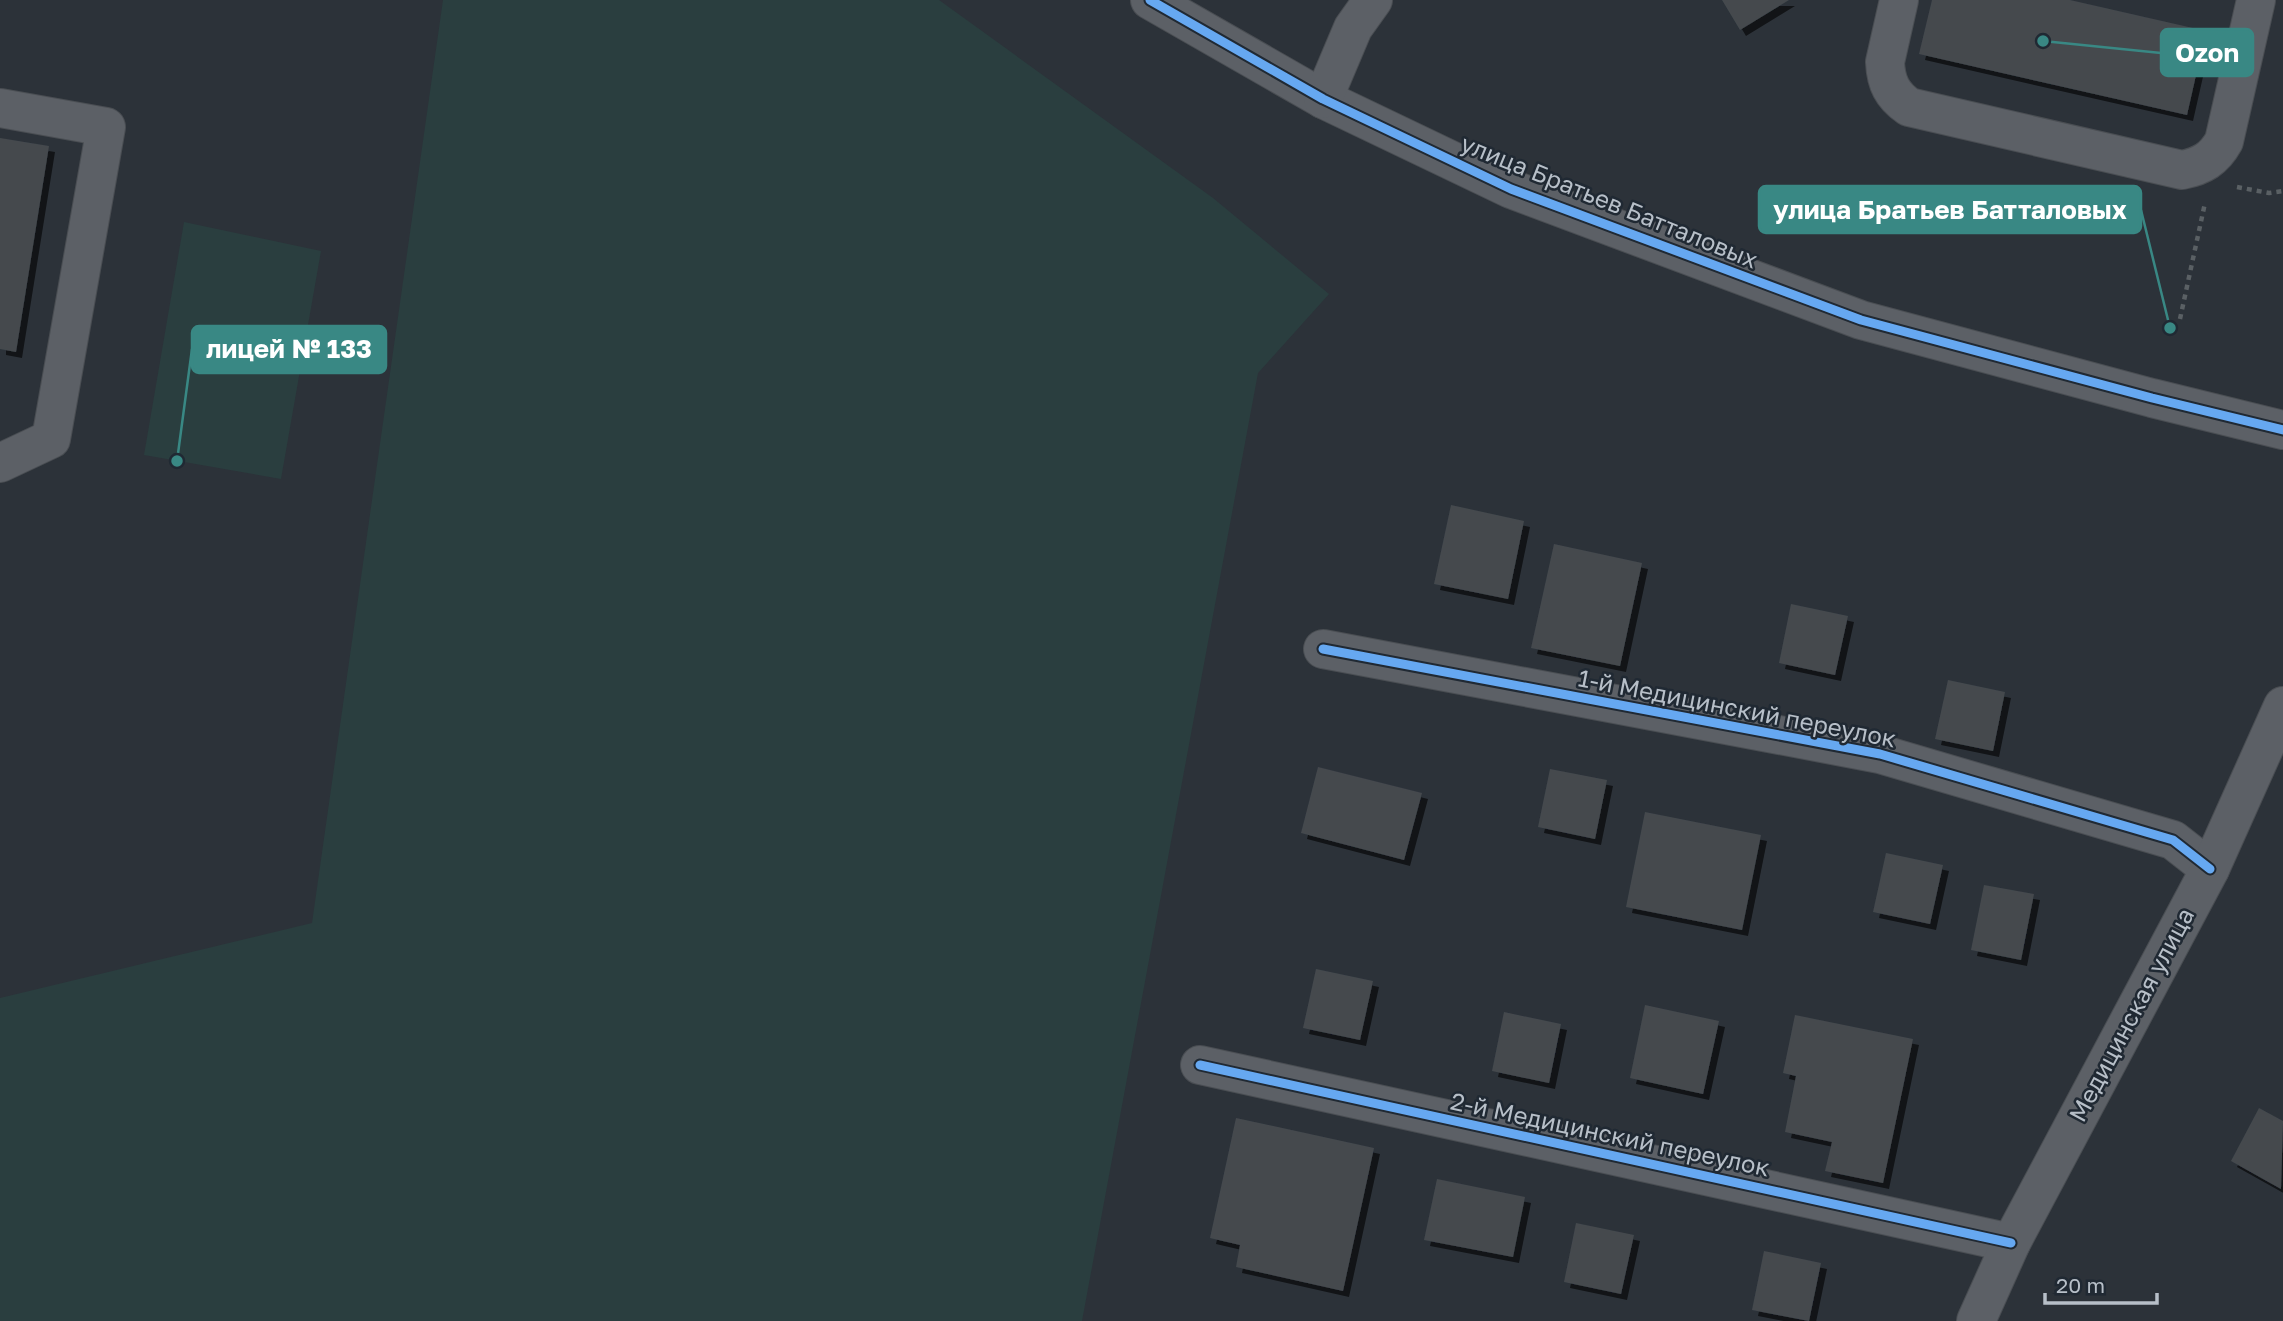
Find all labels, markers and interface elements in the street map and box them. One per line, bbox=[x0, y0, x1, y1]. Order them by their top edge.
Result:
callout: Ozon bbox=[2161, 29, 2253, 76]
text: Ozon bbox=[2175, 37, 2239, 68]
street label: улица Братьев Батталовых bbox=[1457, 128, 1762, 274]
callout: улица Братьев Батталовых bbox=[1759, 186, 2141, 233]
text: улица Братьев Батталовых bbox=[1773, 194, 2127, 225]
callout: лицей № 133 bbox=[192, 326, 386, 373]
text: лицей № 133 bbox=[206, 333, 372, 364]
street label: 1-й Медицинский переулок bbox=[1576, 662, 1899, 753]
street label: Медицинская улица bbox=[2062, 902, 2199, 1126]
street label: 2-й Медицинский переулок bbox=[1448, 1086, 1773, 1182]
scale bar bbox=[2045, 1262, 2157, 1306]
text: 20 m bbox=[2056, 1272, 2105, 1298]

